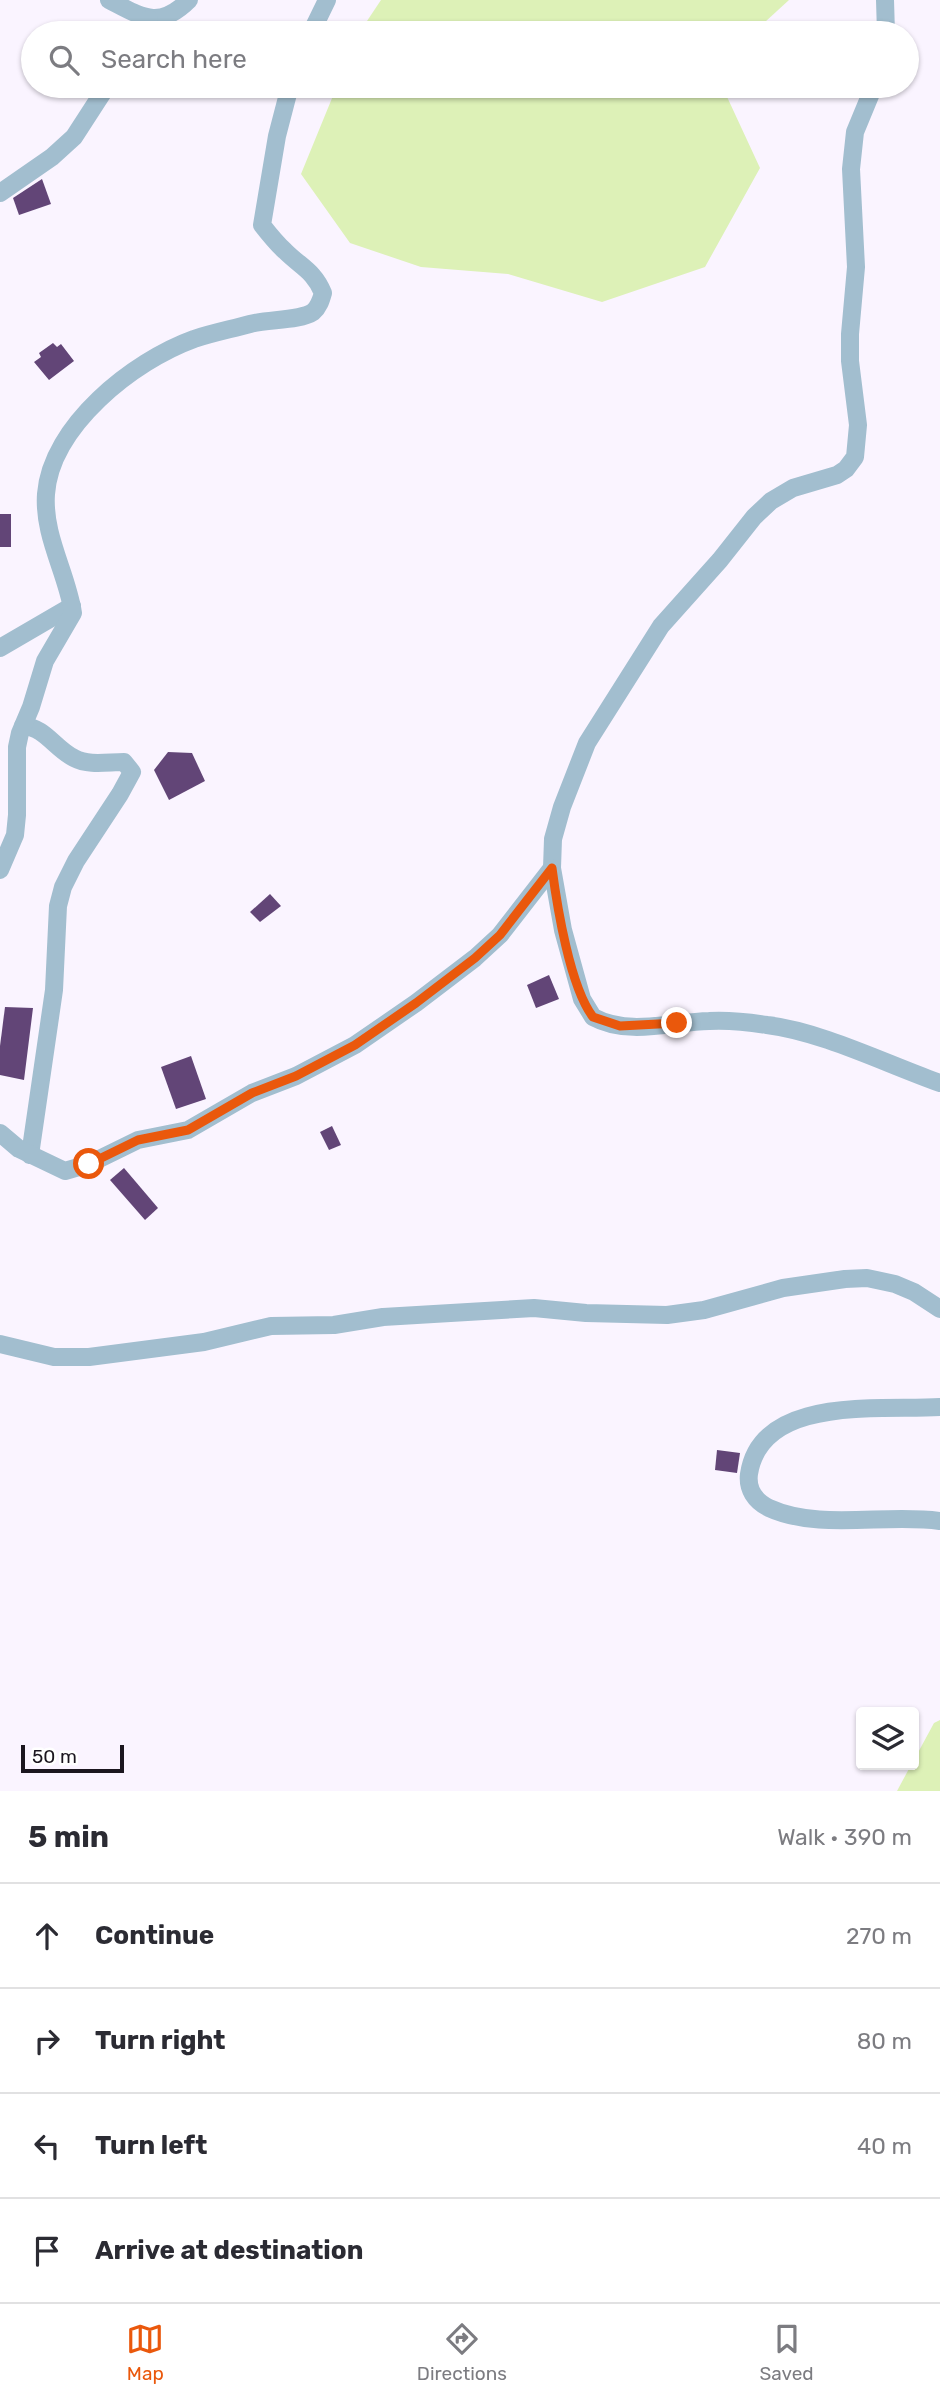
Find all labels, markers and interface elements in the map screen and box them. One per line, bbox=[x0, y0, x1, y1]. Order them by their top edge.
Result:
search box bbox=[21, 21, 919, 98]
icon: search bbox=[45, 41, 83, 79]
text: Search here bbox=[101, 44, 247, 75]
route end bbox=[661, 1007, 692, 1038]
route start bbox=[73, 1148, 104, 1179]
map controls bbox=[856, 1707, 919, 1770]
button: layers bbox=[856, 1707, 919, 1770]
scale bar bbox=[21, 1742, 124, 1774]
text: 50 m bbox=[32, 1745, 77, 1768]
text: 5 min bbox=[28, 1819, 109, 1855]
text: Walk · 390 m bbox=[777, 1823, 912, 1851]
icon: ahead bbox=[28, 1917, 66, 1955]
text: Continue bbox=[95, 1920, 214, 1951]
text: 270 m bbox=[846, 1922, 912, 1950]
icon: right bbox=[28, 2022, 66, 2060]
text: Turn right bbox=[95, 2025, 225, 2056]
text: 80 m bbox=[857, 2027, 912, 2055]
icon: left bbox=[28, 2127, 66, 2165]
text: Turn left bbox=[95, 2130, 207, 2161]
text: 40 m bbox=[857, 2132, 912, 2160]
icon: arrive bbox=[28, 2232, 66, 2270]
text: Arrive at destination bbox=[95, 2235, 363, 2266]
tab: Map bbox=[126, 2320, 164, 2385]
tab: Directions bbox=[417, 2320, 507, 2385]
tab: Saved bbox=[759, 2320, 814, 2385]

